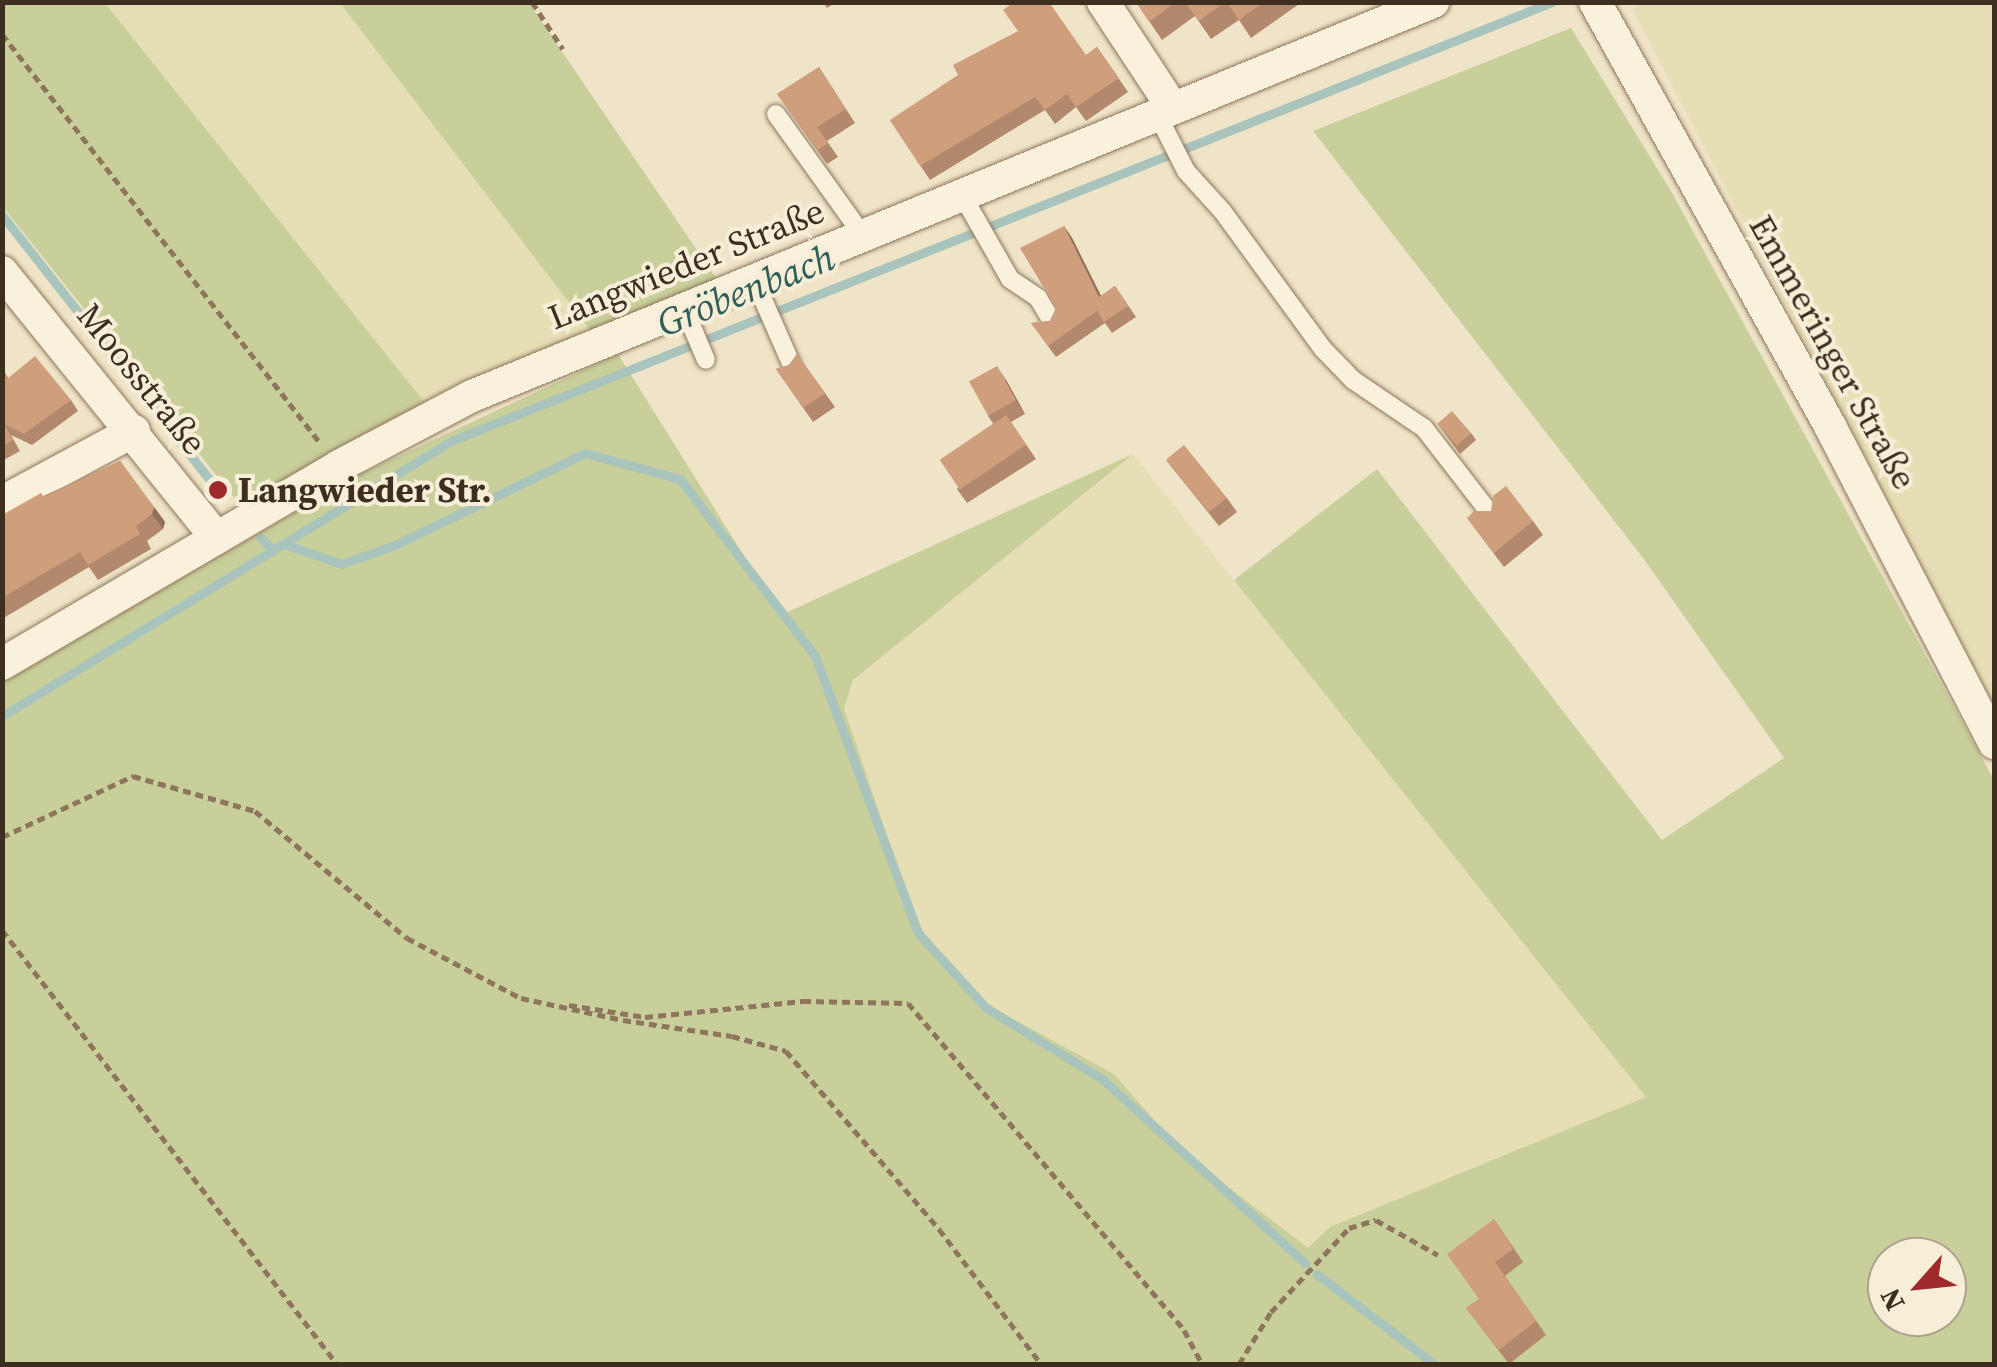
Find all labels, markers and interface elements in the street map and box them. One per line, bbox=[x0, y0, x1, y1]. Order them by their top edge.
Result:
street label: Langwieder Straße bbox=[542, 190, 830, 338]
street label: Emmeringer Straße bbox=[1740, 208, 1926, 496]
water label: Gröbenbach bbox=[651, 235, 841, 347]
street label: Moosstraße bbox=[68, 295, 216, 463]
place label: Langwieder Str. bbox=[238, 469, 492, 511]
marker: Langwieder Str. bbox=[207, 479, 229, 501]
north arrow bbox=[1867, 1237, 1967, 1337]
text: N bbox=[1870, 1282, 1914, 1317]

